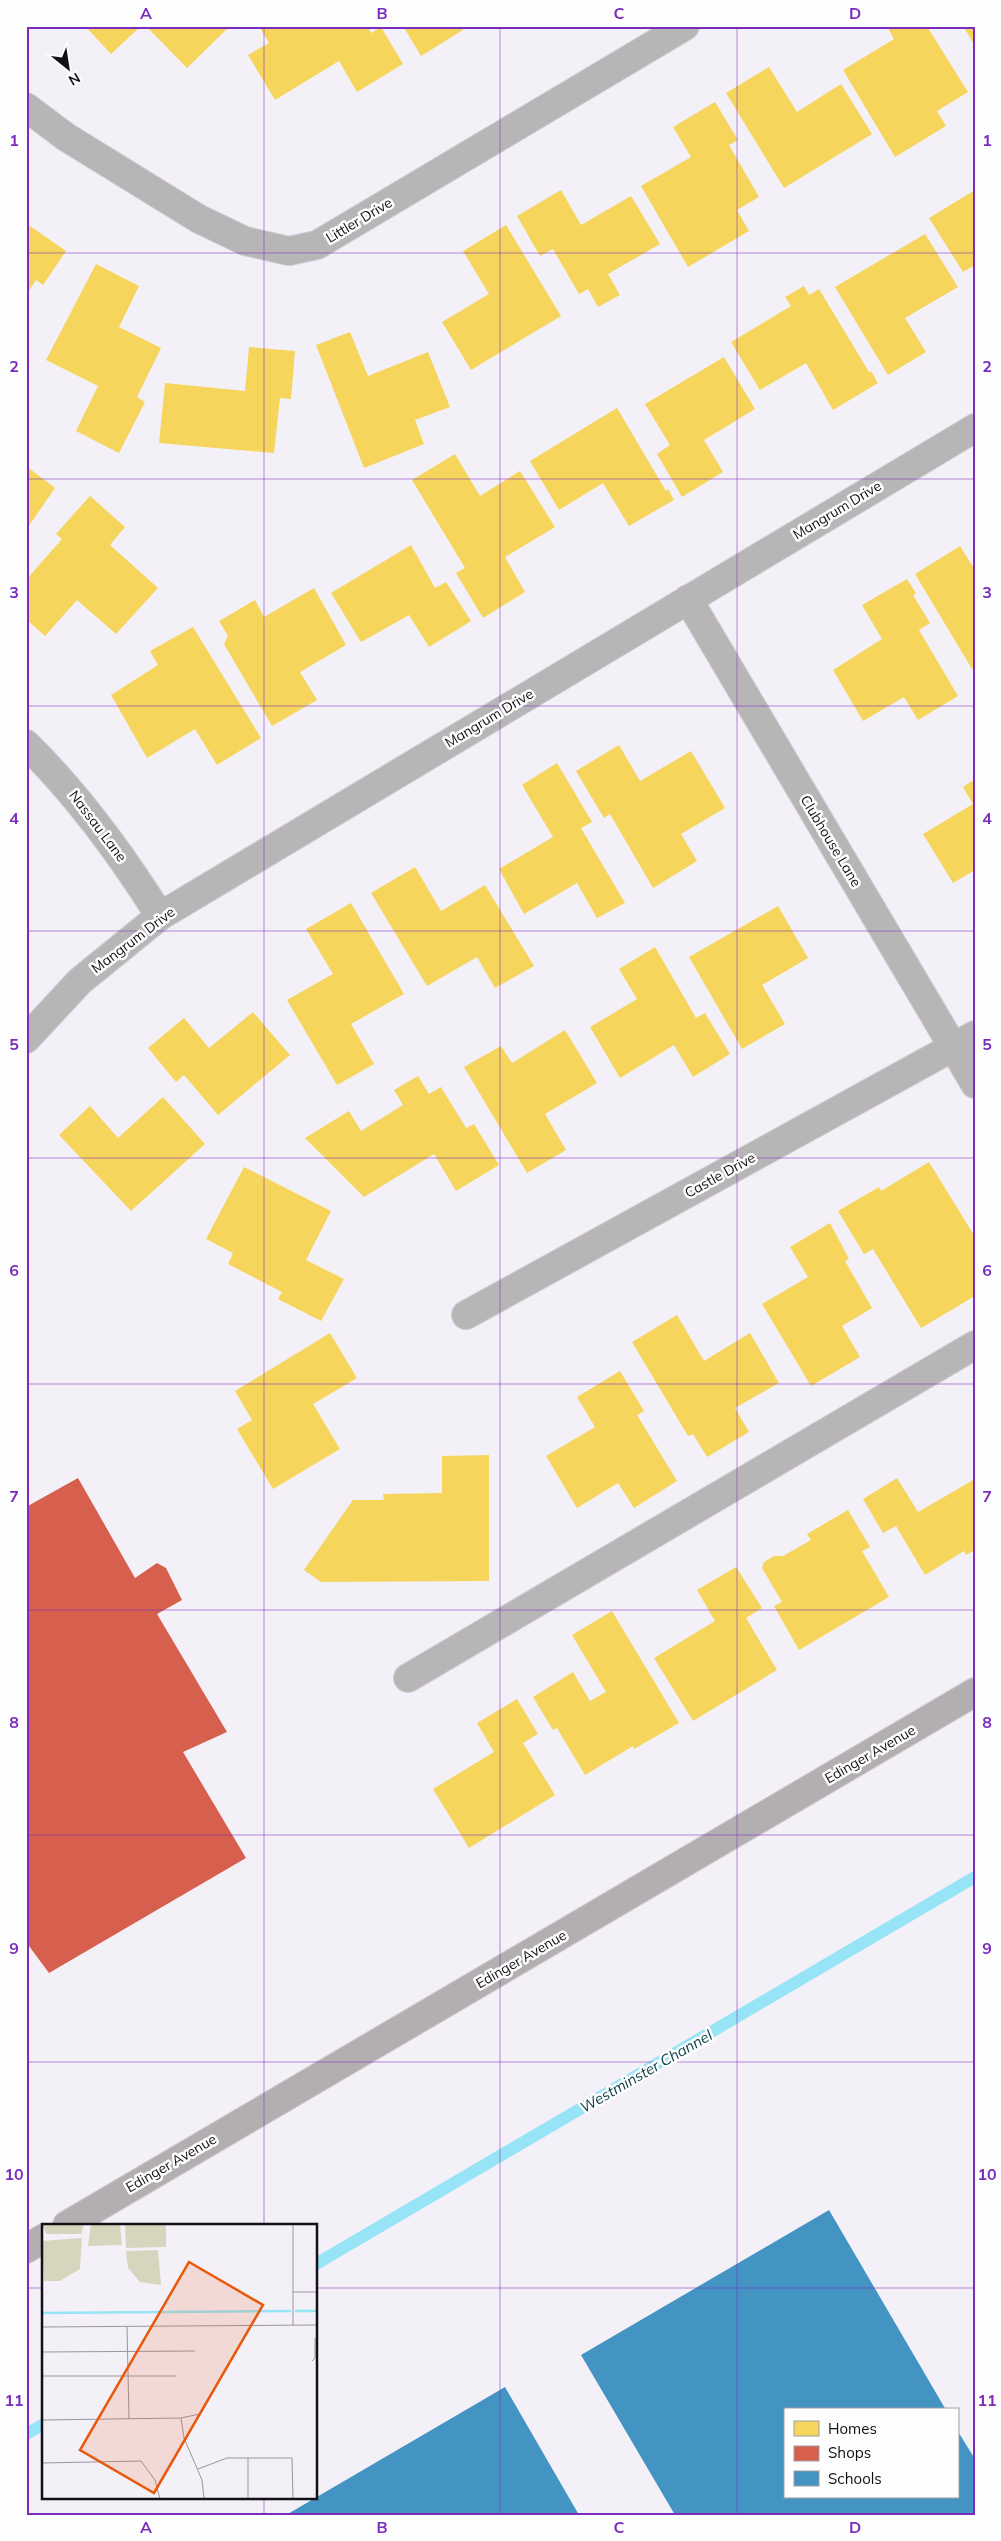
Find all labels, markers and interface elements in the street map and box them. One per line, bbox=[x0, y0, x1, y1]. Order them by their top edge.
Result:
text: A bbox=[140, 3, 152, 23]
text: B bbox=[376, 3, 388, 23]
text: C bbox=[614, 3, 625, 23]
text: D bbox=[849, 3, 861, 23]
north arrow bbox=[42, 42, 92, 92]
text: N bbox=[65, 69, 84, 90]
text: 1 bbox=[9, 130, 19, 150]
text: 1 bbox=[982, 130, 992, 150]
street label: Littler Drive bbox=[323, 193, 395, 247]
text: 2 bbox=[9, 356, 19, 376]
text: 2 bbox=[982, 356, 992, 376]
street label: Mangrum Drive bbox=[790, 477, 884, 543]
text: 3 bbox=[9, 582, 19, 602]
text: 3 bbox=[982, 582, 992, 602]
street label: Mangrum Drive bbox=[442, 685, 536, 751]
street label: Nassau Lane bbox=[65, 787, 131, 865]
street label: Clubhouse Lane bbox=[797, 792, 865, 890]
text: 4 bbox=[9, 808, 19, 828]
text: 4 bbox=[982, 808, 992, 828]
street label: Mangrum Drive bbox=[88, 903, 178, 977]
text: 5 bbox=[9, 1034, 19, 1054]
text: 5 bbox=[982, 1034, 992, 1054]
street label: Castle Drive bbox=[682, 1148, 758, 1202]
text: 6 bbox=[9, 1260, 19, 1280]
text: 6 bbox=[982, 1260, 992, 1280]
text: 7 bbox=[9, 1486, 19, 1506]
text: 7 bbox=[982, 1486, 992, 1506]
text: 8 bbox=[9, 1712, 19, 1732]
text: 8 bbox=[982, 1712, 992, 1732]
street label: Edinger Avenue bbox=[821, 1721, 919, 1787]
street label: Edinger Avenue bbox=[472, 1926, 570, 1992]
text: 9 bbox=[9, 1938, 19, 1958]
text: 9 bbox=[982, 1938, 992, 1958]
water label: Westminster Channel bbox=[577, 2025, 716, 2117]
street label: Edinger Avenue bbox=[122, 2130, 220, 2196]
text: 10 bbox=[4, 2164, 24, 2184]
text: 10 bbox=[977, 2164, 997, 2184]
inset map bbox=[42, 2224, 318, 2498]
text: 11 bbox=[4, 2390, 24, 2410]
text: 11 bbox=[977, 2390, 997, 2410]
legend bbox=[784, 2408, 958, 2498]
text: Homes bbox=[828, 2419, 877, 2438]
text: Shops bbox=[828, 2443, 871, 2462]
text: Schools bbox=[828, 2469, 882, 2488]
text: A bbox=[140, 2517, 152, 2537]
text: B bbox=[376, 2517, 388, 2537]
text: C bbox=[614, 2517, 625, 2537]
text: D bbox=[849, 2517, 861, 2537]

